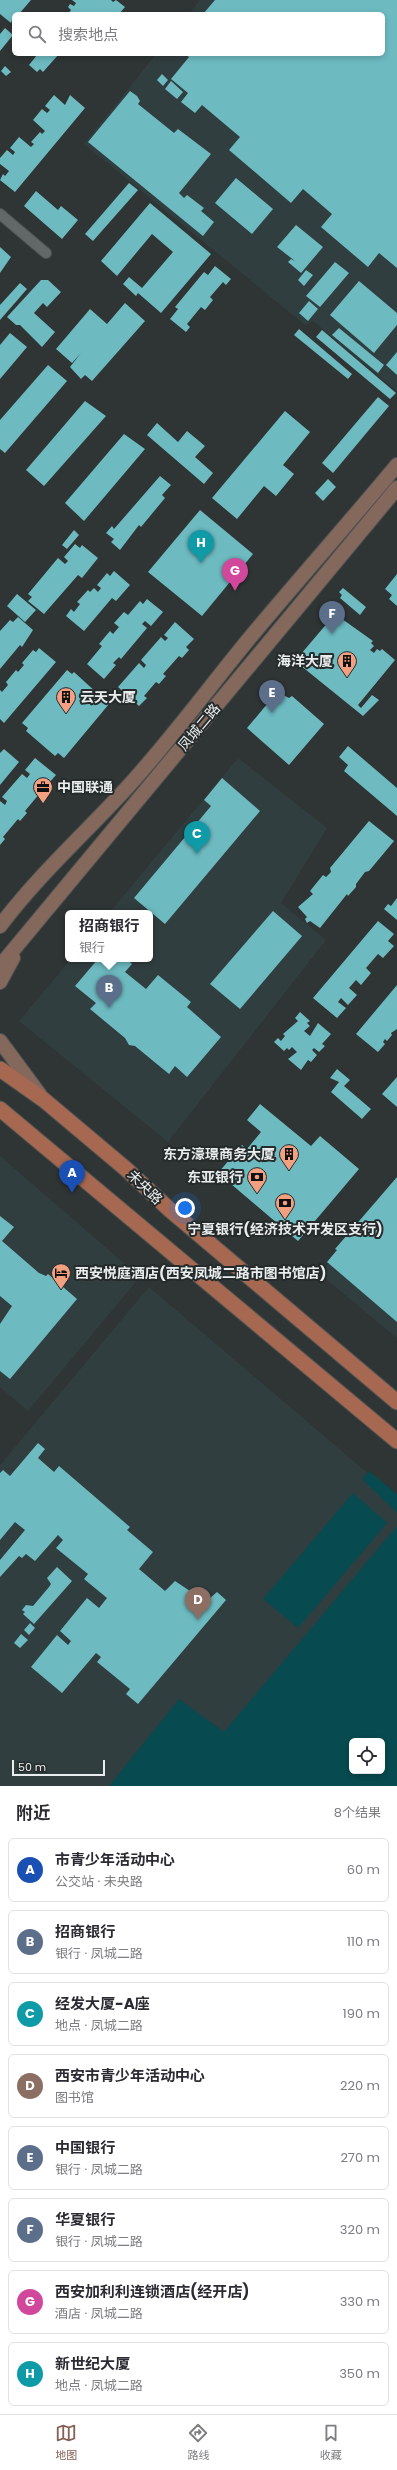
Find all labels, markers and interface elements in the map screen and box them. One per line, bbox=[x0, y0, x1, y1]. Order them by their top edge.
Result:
search box bbox=[12, 12, 385, 56]
icon: search bbox=[26, 23, 48, 45]
text: 搜索地点 bbox=[58, 24, 118, 45]
pin: H bbox=[188, 530, 214, 563]
pin: G bbox=[222, 558, 248, 591]
pin: F bbox=[319, 601, 345, 634]
building icon: 海洋大厦 bbox=[336, 650, 358, 678]
place label: 海洋大厦 bbox=[277, 651, 333, 671]
pin: E bbox=[259, 680, 285, 713]
building icon: 云天大厦 bbox=[55, 686, 77, 714]
place label: 云天大厦 bbox=[80, 687, 136, 707]
street label: 凤城二路 bbox=[173, 699, 225, 755]
office icon: 中国联通 bbox=[32, 776, 54, 804]
place label: 中国联通 bbox=[57, 777, 113, 797]
pin: C bbox=[184, 821, 210, 854]
popup bbox=[65, 910, 153, 962]
text: 招商银行 bbox=[79, 915, 139, 936]
text: 银行 bbox=[79, 938, 105, 957]
pin: B bbox=[96, 975, 122, 1008]
building icon: 东方濠璟商务大厦 bbox=[278, 1143, 300, 1171]
place label: 东方濠璟商务大厦 bbox=[163, 1144, 275, 1164]
pin: A bbox=[59, 1160, 85, 1193]
street label: 未央路 bbox=[123, 1165, 167, 1209]
bank icon: 东亚银行 bbox=[246, 1166, 268, 1194]
place label: 东亚银行 bbox=[187, 1167, 243, 1187]
bank icon: 宁夏银行(经济技术开发区支行) bbox=[274, 1192, 296, 1220]
your location bbox=[175, 1198, 195, 1218]
place label: 宁夏银行(经济技术开发区支行) bbox=[187, 1219, 383, 1239]
hotel icon: 西安悦庭酒店(西安凤城二路市图书馆店) bbox=[50, 1262, 72, 1290]
place label: 西安悦庭酒店(西安凤城二路市图书馆店) bbox=[75, 1263, 326, 1283]
pin: D bbox=[185, 1587, 211, 1620]
map controls bbox=[349, 1738, 385, 1774]
button: locate bbox=[349, 1738, 385, 1774]
scale bar bbox=[12, 1758, 105, 1777]
text: 50 m bbox=[18, 1759, 46, 1775]
text: 附近 bbox=[16, 1801, 50, 1825]
text: 8个结果 bbox=[334, 1803, 381, 1822]
text: 市青少年活动中心 bbox=[55, 1849, 175, 1870]
text: A bbox=[25, 1860, 35, 1879]
text: 60 m bbox=[347, 1860, 380, 1879]
text: 公交站 · 未央路 bbox=[55, 1872, 143, 1891]
text: 招商银行 bbox=[55, 1921, 115, 1942]
text: B bbox=[26, 1932, 34, 1951]
text: 110 m bbox=[347, 1932, 380, 1951]
text: 银行 · 凤城二路 bbox=[55, 1944, 143, 1963]
text: 经发大厦-A座 bbox=[55, 1993, 150, 2014]
text: C bbox=[25, 2004, 35, 2023]
text: 190 m bbox=[343, 2004, 380, 2023]
text: 地点 · 凤城二路 bbox=[55, 2016, 143, 2035]
text: 西安市青少年活动中心 bbox=[55, 2065, 205, 2086]
text: D bbox=[25, 2076, 35, 2095]
text: 220 m bbox=[340, 2076, 380, 2095]
text: 图书馆 bbox=[55, 2088, 94, 2107]
text: 中国银行 bbox=[55, 2137, 115, 2158]
text: E bbox=[26, 2148, 34, 2167]
text: 270 m bbox=[340, 2148, 380, 2167]
text: 银行 · 凤城二路 bbox=[55, 2160, 143, 2179]
text: 华夏银行 bbox=[55, 2209, 115, 2230]
text: F bbox=[26, 2220, 34, 2239]
text: 320 m bbox=[340, 2220, 380, 2239]
text: 银行 · 凤城二路 bbox=[55, 2232, 143, 2251]
text: 西安加利利连锁酒店(经开店) bbox=[55, 2281, 249, 2302]
text: G bbox=[25, 2292, 35, 2311]
text: 330 m bbox=[340, 2292, 380, 2311]
text: 酒店 · 凤城二路 bbox=[55, 2304, 143, 2323]
text: 新世纪大厦 bbox=[55, 2353, 130, 2374]
text: H bbox=[25, 2364, 35, 2383]
text: 350 m bbox=[339, 2364, 380, 2383]
text: 地点 · 凤城二路 bbox=[55, 2376, 143, 2395]
tab: 地图 bbox=[55, 2422, 77, 2464]
tab: 路线 bbox=[187, 2422, 209, 2464]
tab: 收藏 bbox=[320, 2422, 342, 2464]

